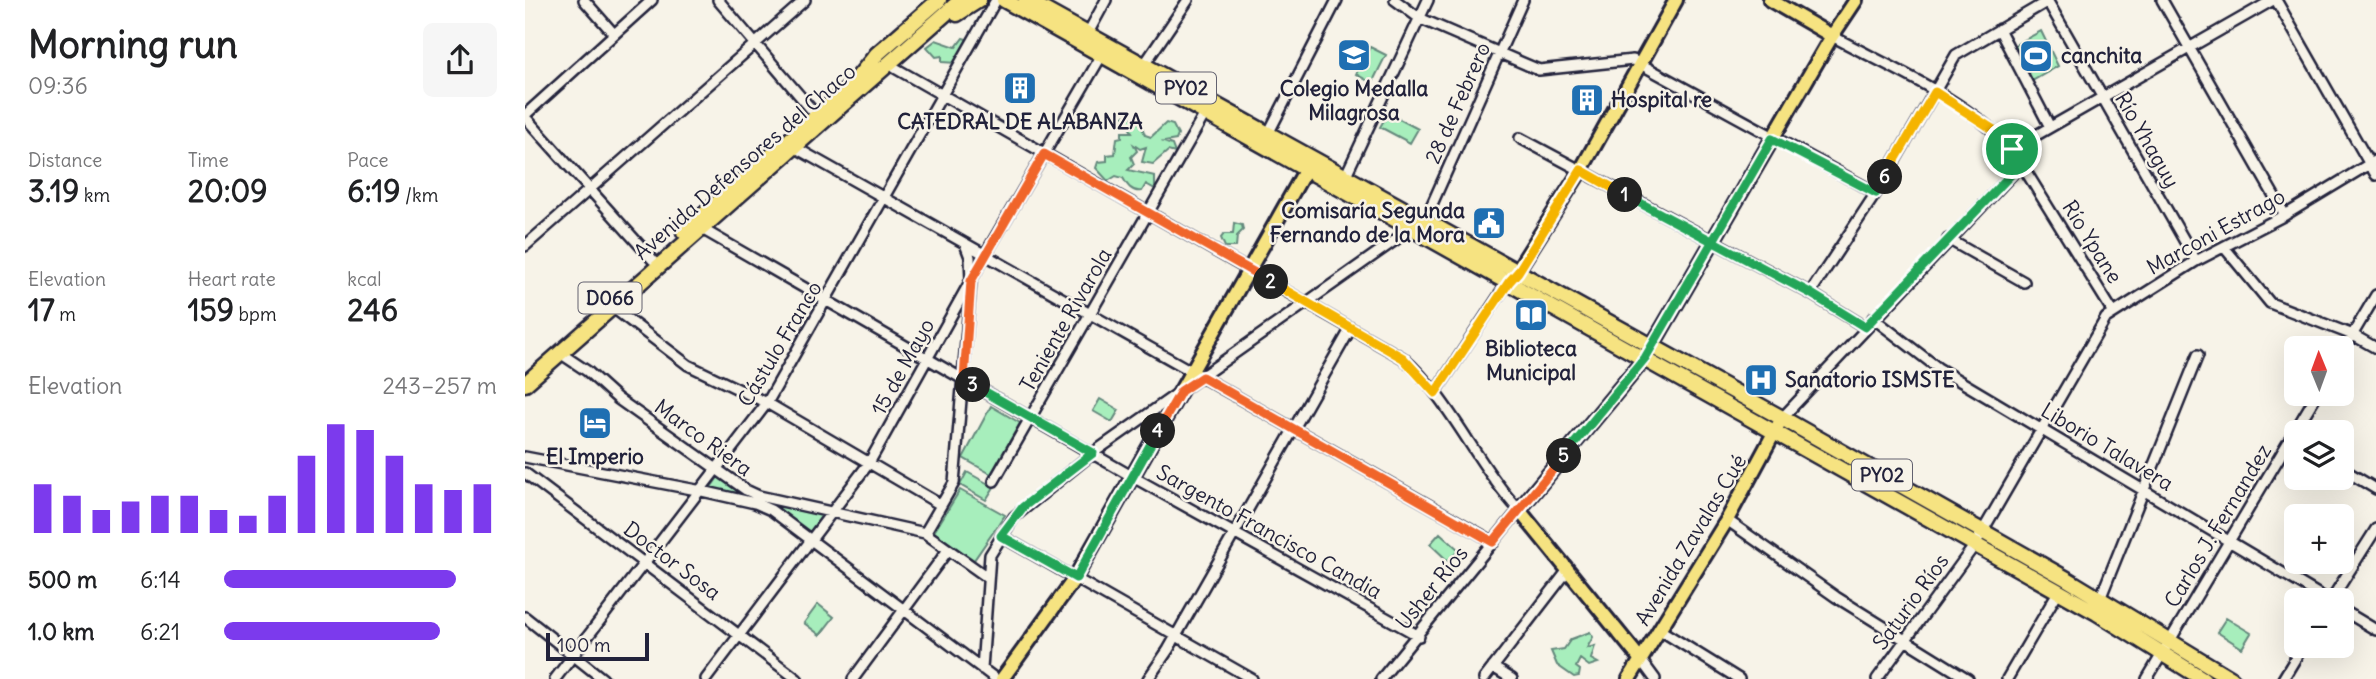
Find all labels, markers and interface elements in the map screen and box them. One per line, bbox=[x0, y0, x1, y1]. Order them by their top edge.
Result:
text: Morning run bbox=[28, 21, 238, 68]
button: share bbox=[423, 23, 497, 97]
school or university icon: Colegio Medalla Milagrosa bbox=[1335, 36, 1373, 74]
sports icon: canchita bbox=[2017, 37, 2055, 75]
street label: 28 de Febrero bbox=[1419, 38, 1496, 168]
place label: canchita bbox=[2061, 42, 2142, 69]
street label: Avenida Defensores del Chaco bbox=[628, 58, 861, 266]
building icon: CATEDRAL DE ALABANZA bbox=[1001, 69, 1039, 107]
text: 09:36 bbox=[28, 71, 88, 100]
road number: PY02 bbox=[1156, 72, 1216, 104]
place label: Colegio Medalla Milagrosa bbox=[1280, 75, 1428, 126]
building icon: Hospital re bbox=[1568, 81, 1606, 119]
place label: Hospital re bbox=[1611, 86, 1712, 113]
street label: Río Yhaguy bbox=[2109, 87, 2186, 193]
place label: CATEDRAL DE ALABANZA bbox=[897, 108, 1143, 135]
pin bbox=[1982, 119, 2042, 179]
icon: arrive bbox=[1993, 130, 2031, 168]
text: Distance bbox=[28, 148, 102, 172]
text: Time bbox=[188, 148, 229, 172]
text: Pace bbox=[347, 148, 389, 172]
pin: 6 bbox=[1867, 160, 1903, 194]
text: 6 bbox=[1879, 164, 1890, 188]
text: 3.19 bbox=[28, 172, 79, 210]
text: 20:09 bbox=[188, 172, 268, 210]
text: 6:19 bbox=[347, 172, 401, 210]
pin: 1 bbox=[1607, 178, 1643, 212]
text: 1 bbox=[1621, 182, 1628, 206]
street label: Marconi Estrago bbox=[2142, 182, 2290, 281]
text: km bbox=[79, 183, 110, 207]
text: /km bbox=[401, 183, 438, 207]
street label: Río Ypane bbox=[2056, 195, 2128, 288]
place label: Comisaría Segunda Fernando de la Mora bbox=[1270, 197, 1465, 248]
public building icon: Comisaría Segunda Fernando de la Mora bbox=[1470, 204, 1508, 242]
street label: Teniente Rivarola bbox=[1014, 243, 1118, 396]
pin: 2 bbox=[1253, 264, 1289, 300]
text: Elevation bbox=[28, 267, 106, 291]
text: Heart rate bbox=[188, 267, 276, 291]
text: kcal bbox=[347, 267, 382, 291]
text: 2 bbox=[1265, 269, 1276, 293]
street label: Cástulo Franco bbox=[731, 276, 828, 411]
road number: D066 bbox=[579, 282, 641, 314]
text: 17 bbox=[28, 291, 55, 329]
text: 159 bbox=[188, 291, 234, 329]
text: 246 bbox=[347, 291, 398, 329]
library icon: Biblioteca Municipal bbox=[1512, 296, 1550, 334]
text: m bbox=[55, 302, 76, 326]
text: bpm bbox=[234, 302, 277, 326]
street label: 15 de Mayo bbox=[865, 314, 940, 420]
place label: Biblioteca Municipal bbox=[1485, 335, 1577, 386]
north arrow bbox=[2284, 336, 2354, 406]
map controls bbox=[2284, 336, 2354, 658]
hospital icon: Sanatorio ISMSTE bbox=[1742, 361, 1780, 399]
place label: Sanatorio ISMSTE bbox=[1785, 366, 1955, 393]
pin: 3 bbox=[955, 368, 991, 402]
text: Elevation bbox=[28, 371, 122, 400]
text: 243–257 m bbox=[383, 371, 497, 400]
text: 3 bbox=[967, 372, 978, 396]
street label: Marco Riera bbox=[649, 393, 757, 482]
street label: Liborio Talavera bbox=[2036, 396, 2178, 497]
hotel icon: El Imperio bbox=[576, 404, 614, 442]
pin: 4 bbox=[1141, 414, 1175, 448]
text: 4 bbox=[1152, 418, 1163, 442]
button: layers bbox=[2284, 420, 2354, 490]
pin: 5 bbox=[1546, 438, 1581, 474]
street label: Carlos J. Fernandez bbox=[2158, 439, 2277, 612]
place label: El Imperio bbox=[546, 443, 644, 470]
text: 5 bbox=[1558, 443, 1569, 467]
street label: Avenida Zavalas Cué bbox=[1629, 449, 1752, 630]
street label: Sargento Francisco Candia bbox=[1152, 458, 1387, 605]
road number: PY02 bbox=[1852, 460, 1912, 490]
button: + bbox=[2284, 504, 2354, 574]
street label: Doctor Sosa bbox=[618, 515, 726, 606]
street label: Usher Ríos bbox=[1390, 540, 1474, 635]
street label: Saturio Ríos bbox=[1867, 548, 1955, 655]
text: 500 m bbox=[28, 565, 97, 594]
text: 6:14 bbox=[140, 565, 181, 594]
button: − bbox=[2284, 588, 2354, 658]
text: 1.0 km bbox=[28, 617, 94, 646]
text: 6:21 bbox=[140, 617, 180, 646]
scale bar bbox=[546, 630, 649, 662]
text: 100 m bbox=[557, 633, 611, 657]

